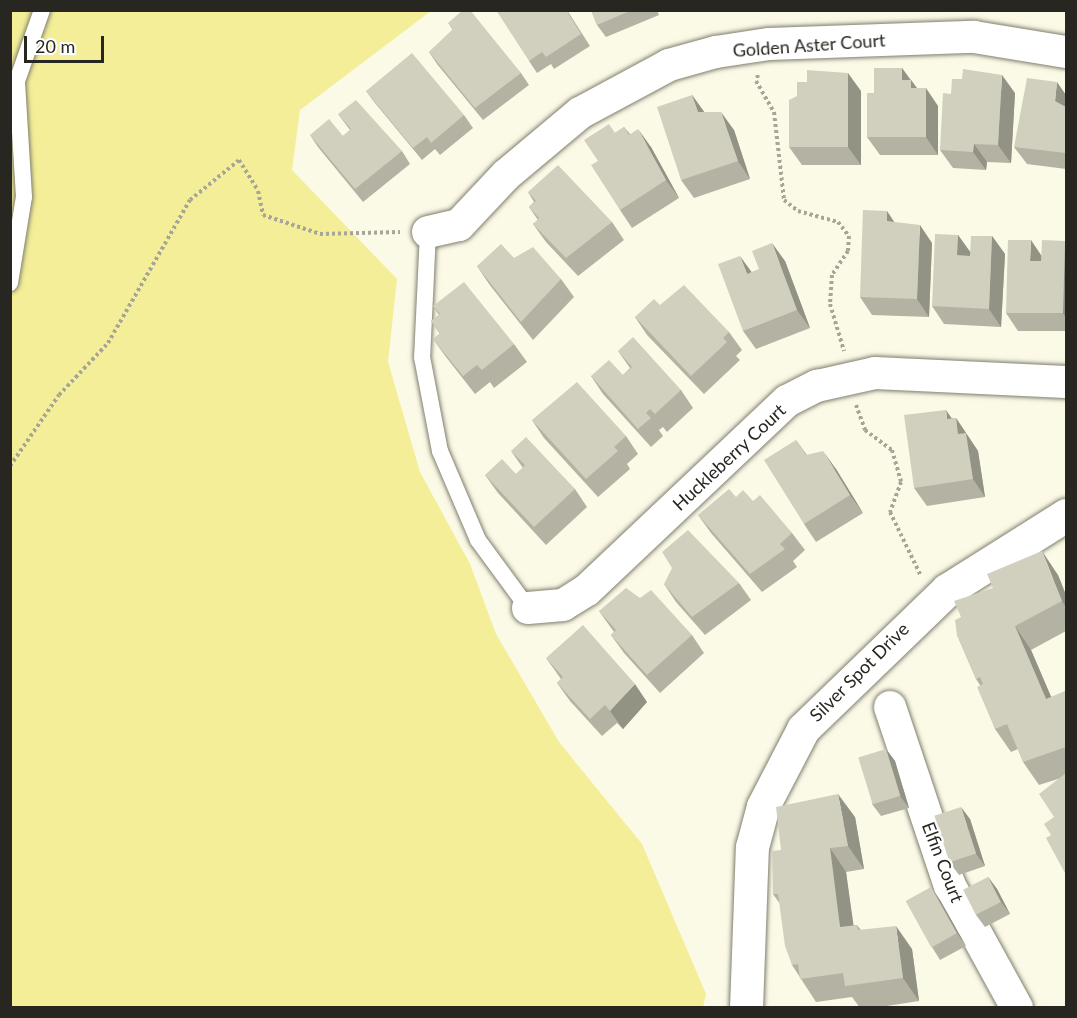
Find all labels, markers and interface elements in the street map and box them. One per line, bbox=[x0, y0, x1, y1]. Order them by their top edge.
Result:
scale bar bbox=[27, 24, 106, 62]
street label: Golden Aster Court bbox=[731, 29, 887, 61]
text: 20 m bbox=[35, 35, 75, 57]
street label: Huckleberry Court bbox=[668, 399, 790, 515]
street label: Silver Spot Drive bbox=[805, 618, 913, 726]
street label: Elfin Court bbox=[918, 819, 968, 905]

